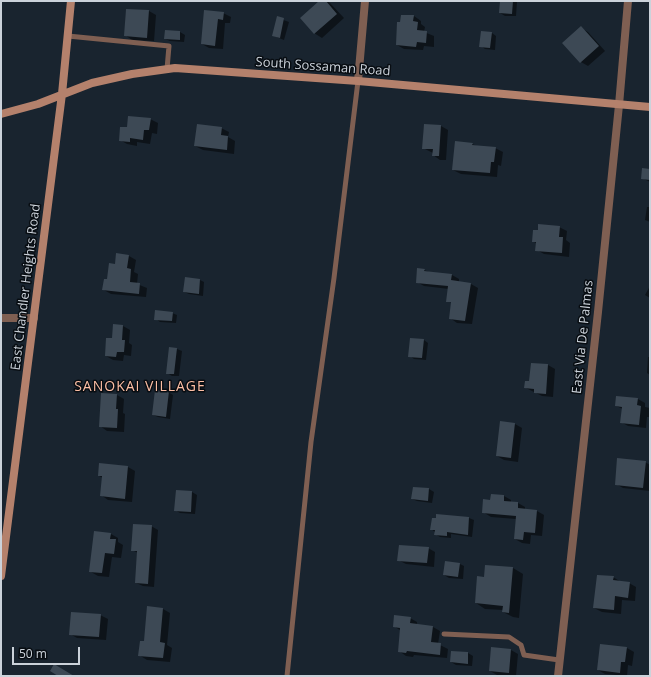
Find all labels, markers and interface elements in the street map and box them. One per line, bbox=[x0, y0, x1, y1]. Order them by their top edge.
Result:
street label: South Sossaman Road bbox=[255, 55, 391, 79]
street label: East Chandler Heights Road bbox=[8, 203, 44, 371]
street label: East Via De Palmas bbox=[569, 279, 597, 395]
district label: SANOKAI VILLAGE bbox=[74, 379, 206, 395]
scale bar bbox=[14, 639, 82, 665]
text: 50 m bbox=[19, 645, 47, 662]

